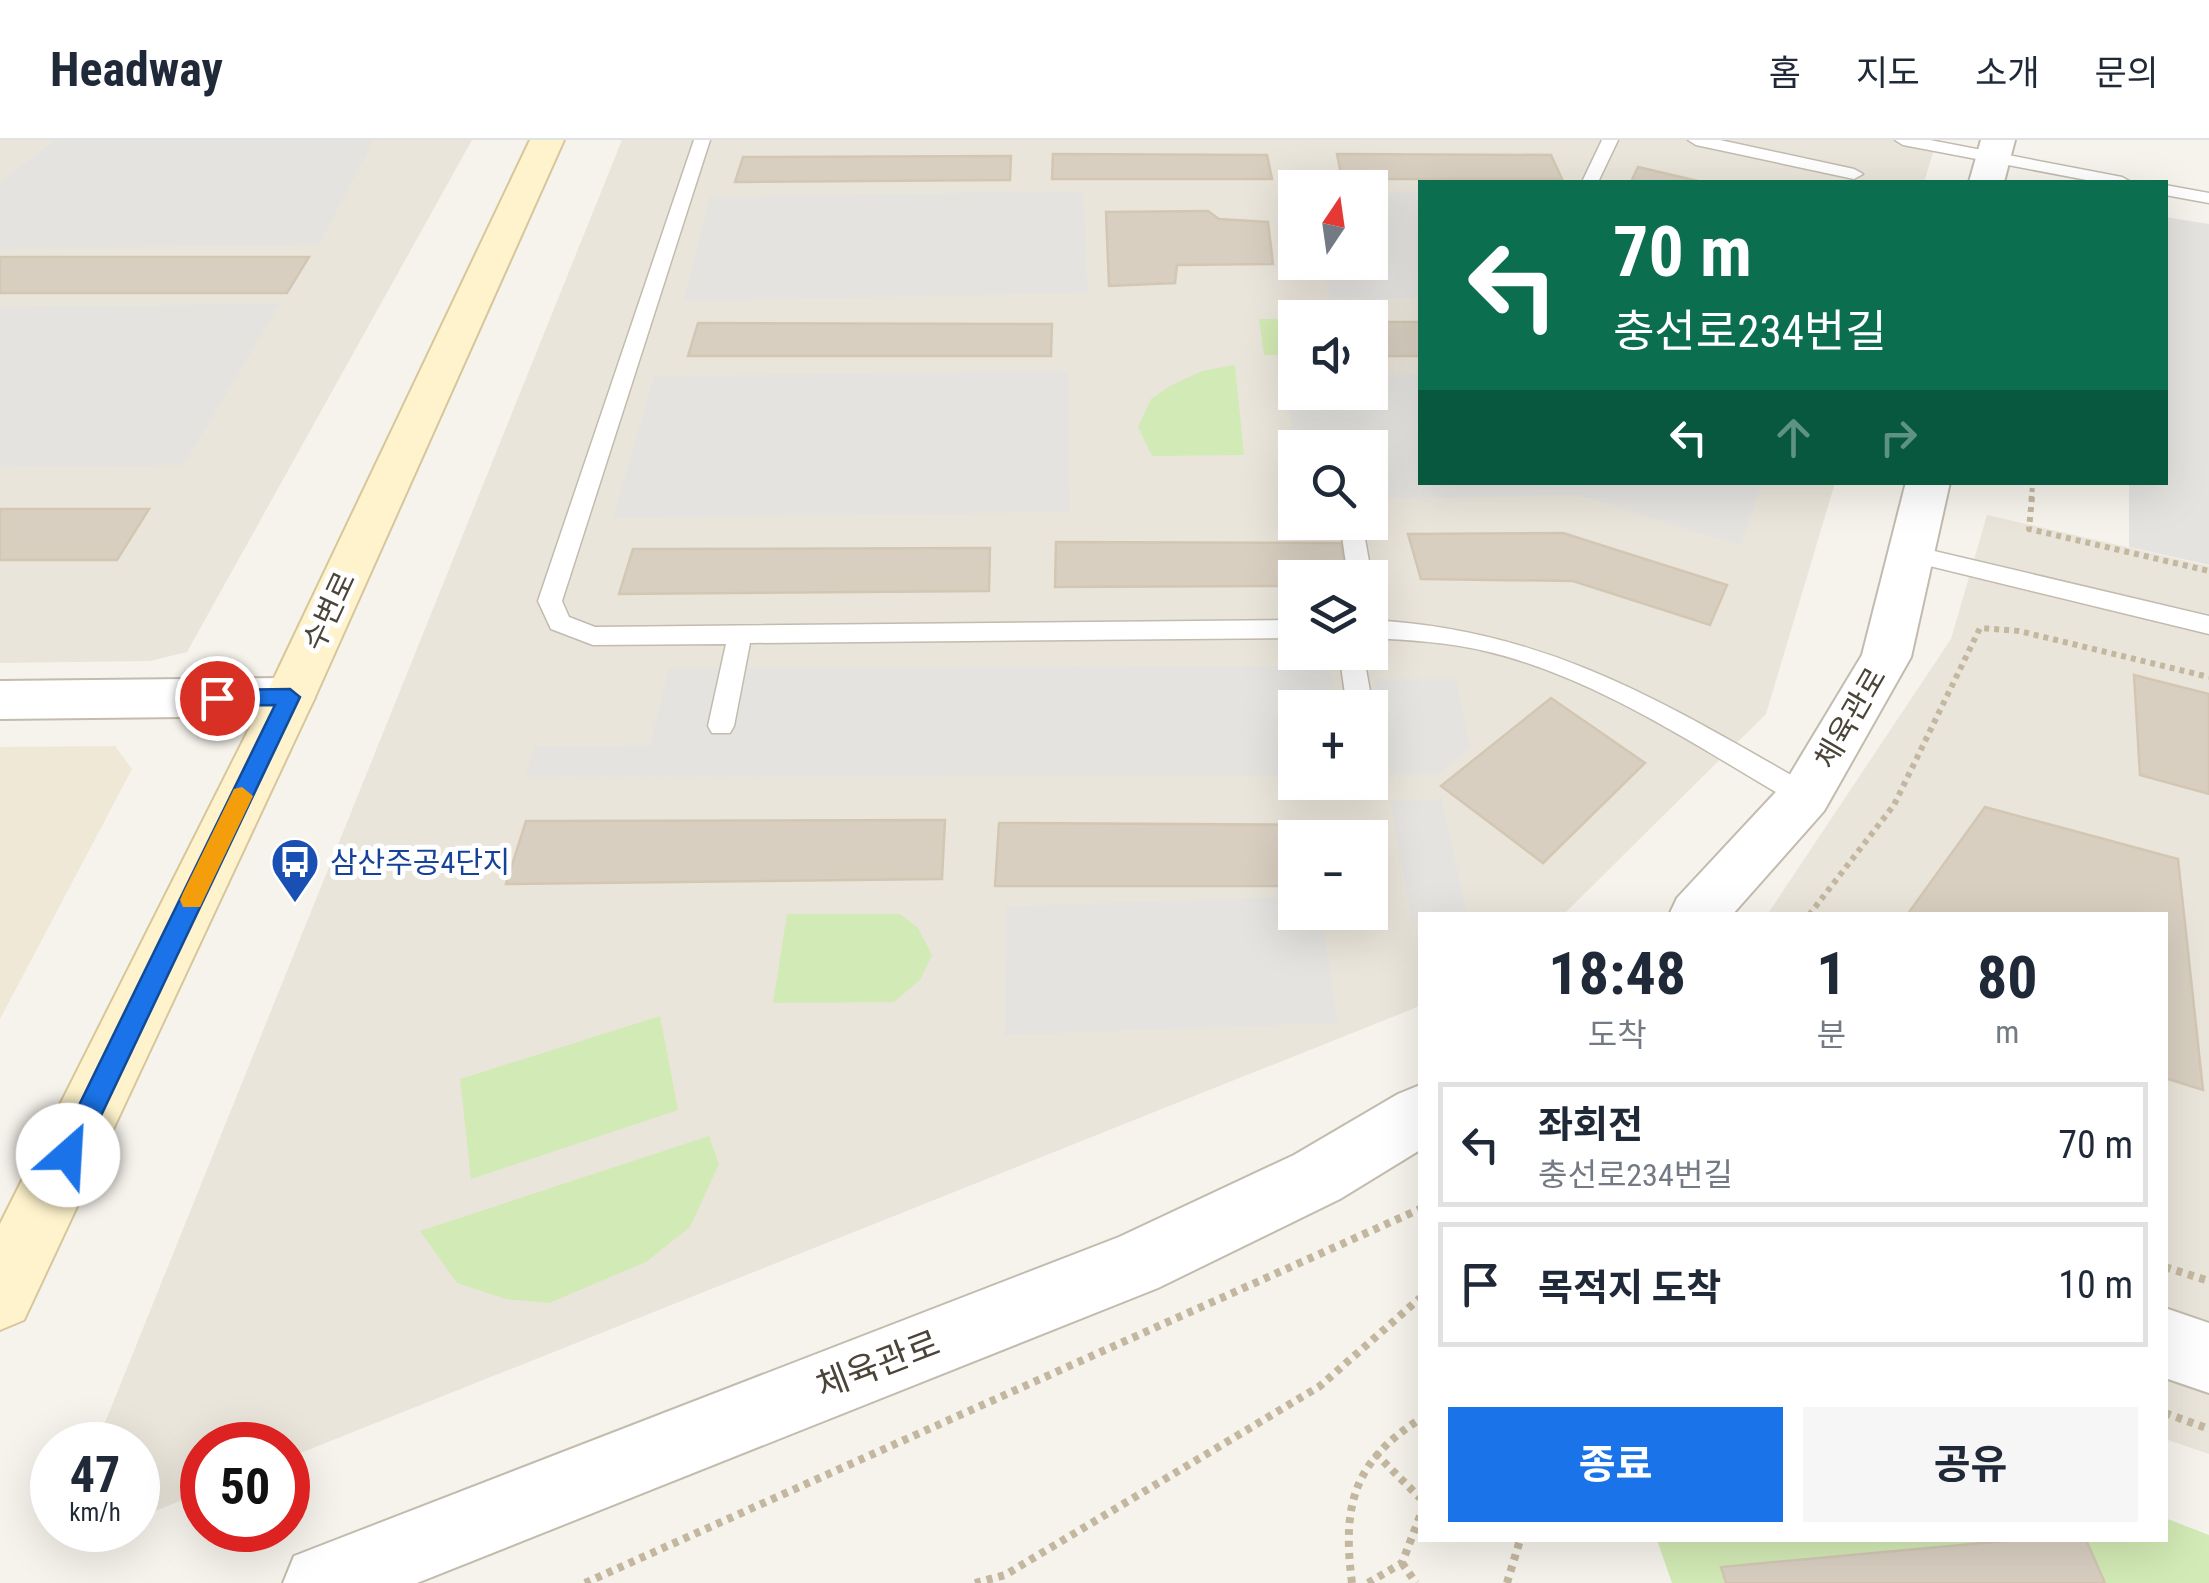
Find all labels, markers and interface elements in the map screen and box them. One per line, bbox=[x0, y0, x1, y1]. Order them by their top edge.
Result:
text: Headway bbox=[50, 41, 223, 98]
text: 홈 bbox=[1769, 53, 1801, 94]
text: 지도 bbox=[1856, 53, 1920, 94]
text: 소개 bbox=[1975, 53, 2040, 94]
text: 문의 bbox=[2095, 53, 2159, 94]
north arrow bbox=[1278, 170, 1388, 280]
map controls bbox=[1278, 170, 1388, 930]
text: 70 m bbox=[1613, 211, 1752, 293]
icon: left bbox=[1448, 220, 1578, 350]
button: sound bbox=[1278, 300, 1388, 410]
text: 충선로234번길 bbox=[1613, 305, 1887, 358]
icon: left bbox=[1661, 410, 1716, 465]
icon: ahead bbox=[1766, 410, 1821, 465]
icon: right bbox=[1871, 410, 1926, 465]
button: search bbox=[1278, 430, 1388, 540]
button: layers bbox=[1278, 560, 1388, 670]
street label: 수변로 bbox=[296, 566, 362, 656]
pin bbox=[175, 656, 260, 741]
street label: 체육관로 bbox=[1807, 661, 1893, 775]
icon: arrive bbox=[190, 671, 245, 726]
button: + bbox=[1278, 690, 1388, 800]
button: − bbox=[1278, 820, 1388, 930]
bus stop icon: 삼산주공4단지 bbox=[269, 836, 321, 904]
place label: 삼산주공4단지 bbox=[330, 845, 510, 880]
text: 18:48 bbox=[1548, 938, 1686, 1009]
text: 1 bbox=[1816, 938, 1847, 1009]
text: 80 bbox=[1977, 942, 2038, 1013]
text: m bbox=[1995, 1013, 2019, 1051]
text: 도착 bbox=[1588, 1016, 1647, 1054]
text: 분 bbox=[1817, 1016, 1846, 1054]
position arrow bbox=[16, 1103, 120, 1207]
text: 좌회전 bbox=[1538, 1103, 1643, 1147]
icon: left bbox=[1453, 1117, 1508, 1172]
text: 70 m bbox=[2058, 1123, 2133, 1167]
text: 충선로234번길 bbox=[1538, 1156, 1733, 1194]
icon: arrive bbox=[1453, 1257, 1508, 1312]
text: 10 m bbox=[2058, 1263, 2133, 1307]
text: 목적지 도착 bbox=[1538, 1266, 1722, 1310]
street label: 체육관로 bbox=[811, 1323, 945, 1407]
button: 종료 bbox=[1448, 1407, 1783, 1522]
button: 공유 bbox=[1803, 1407, 2138, 1522]
speed limit sign: 50 bbox=[180, 1422, 310, 1552]
text: 47 bbox=[70, 1446, 120, 1504]
text: km/h bbox=[69, 1498, 121, 1527]

